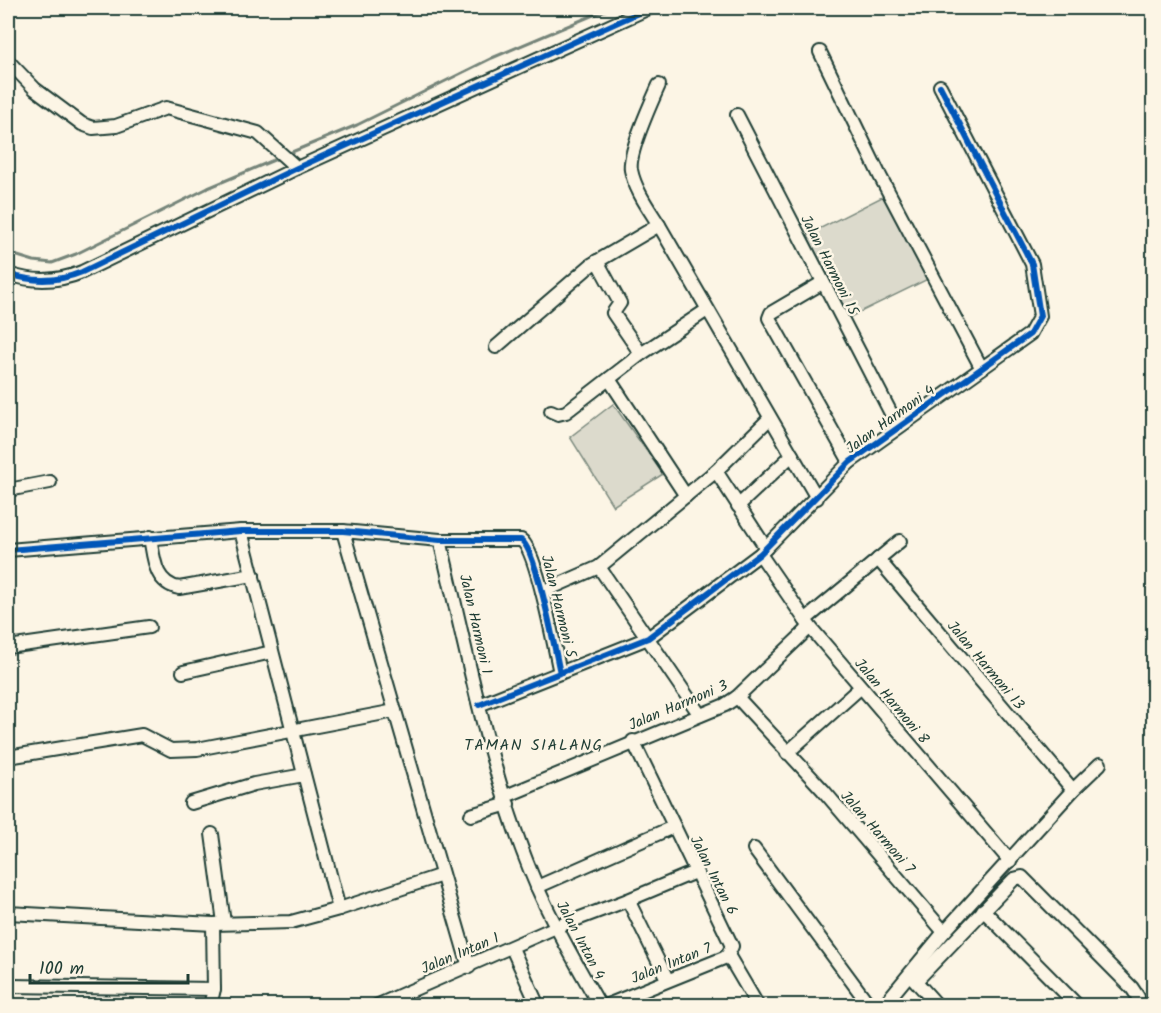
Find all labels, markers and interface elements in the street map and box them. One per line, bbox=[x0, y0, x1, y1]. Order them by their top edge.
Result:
street label: Jalan Harmoni 15 bbox=[793, 211, 865, 321]
street label: Jalan Harmoni 4 bbox=[841, 379, 940, 460]
street label: Jalan Harmoni 5 bbox=[534, 552, 583, 661]
street label: Jalan Harmoni 1 bbox=[452, 572, 498, 677]
street label: Jalan Harmoni 13 bbox=[941, 616, 1030, 716]
street label: Jalan Harmoni 8 bbox=[848, 653, 935, 751]
street label: Jalan Harmoni 3 bbox=[625, 674, 732, 738]
district label: TAMAN SIALANG bbox=[464, 733, 604, 758]
street label: Jalan Harmoni 7 bbox=[834, 786, 921, 881]
street label: Jalan Intan 6 bbox=[683, 831, 743, 919]
street label: Jalan Intan 4 bbox=[549, 897, 611, 984]
street label: Jalan Intan 1 bbox=[418, 927, 504, 981]
street label: Jalan Intan 7 bbox=[627, 936, 716, 991]
scale bar bbox=[30, 947, 188, 985]
text: 100 m bbox=[39, 955, 84, 984]

